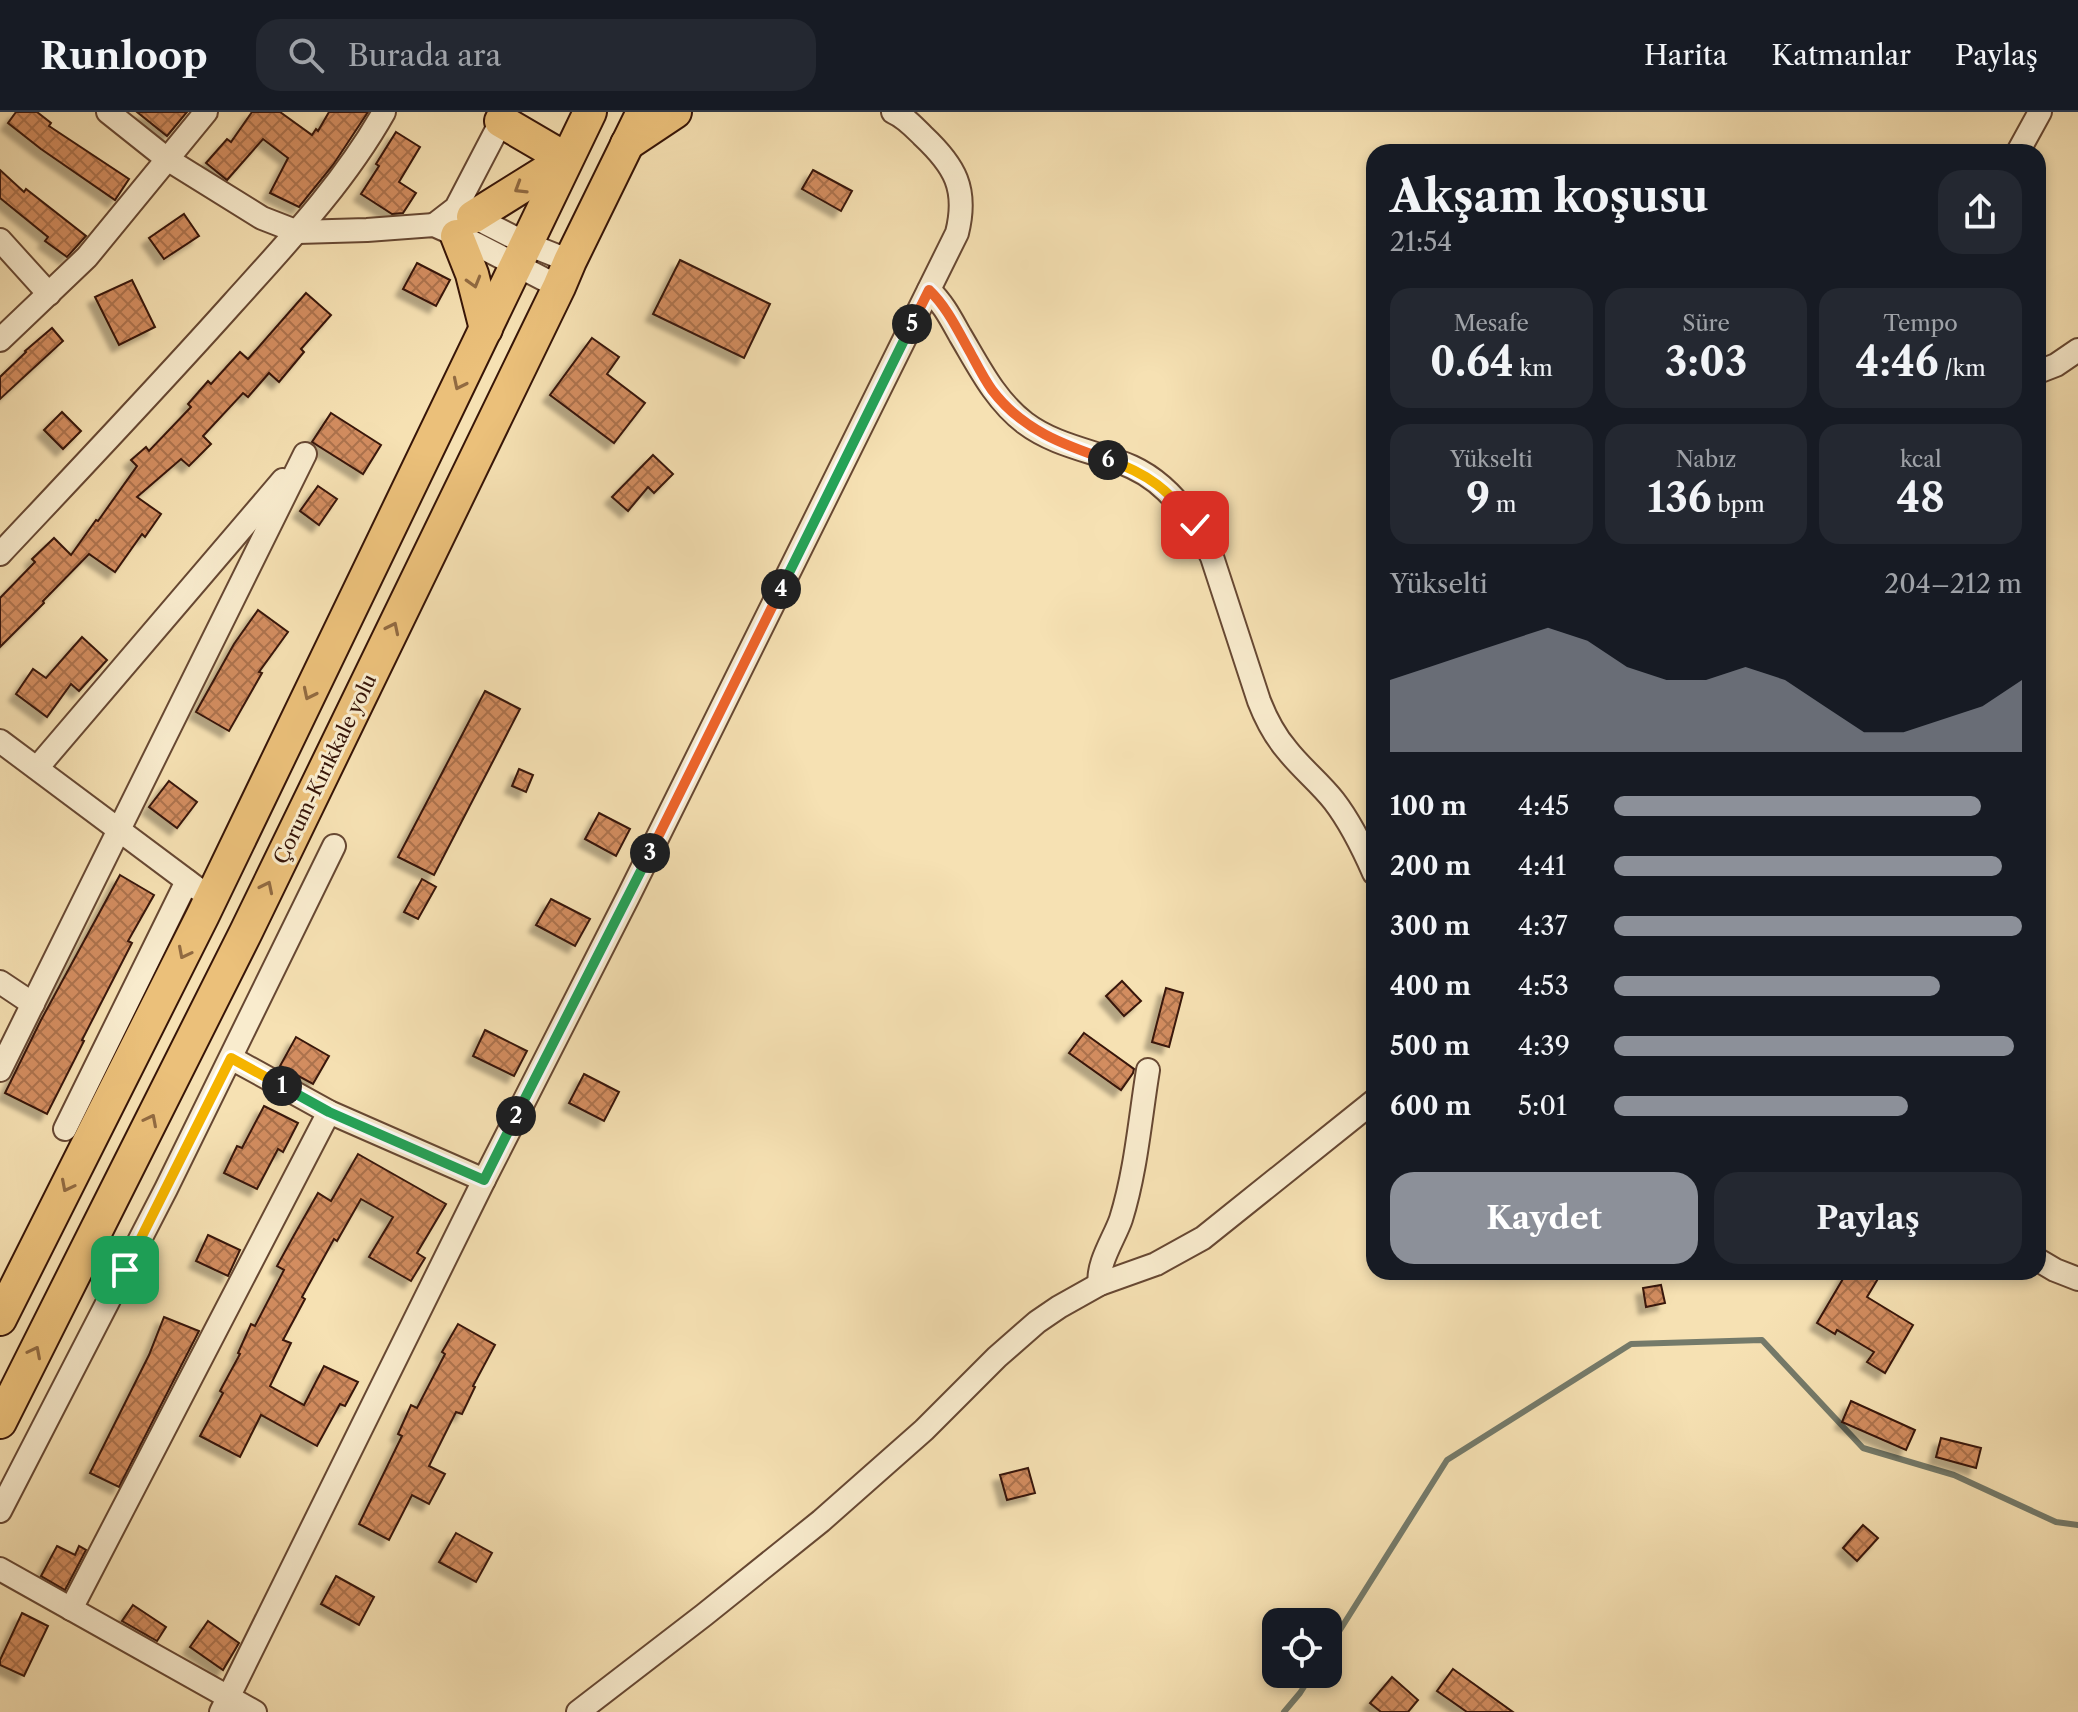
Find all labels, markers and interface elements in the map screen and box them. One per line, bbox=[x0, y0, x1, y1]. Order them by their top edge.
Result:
search box bbox=[256, 19, 816, 91]
text: Runloop bbox=[40, 32, 208, 79]
icon: search bbox=[284, 33, 328, 77]
text: Burada ara bbox=[348, 37, 501, 74]
text: Harita bbox=[1644, 38, 1727, 72]
text: Katmanlar bbox=[1771, 38, 1911, 72]
text: Paylaş bbox=[1955, 38, 2038, 72]
text: Akşam koşusu bbox=[1390, 169, 1709, 223]
button: share bbox=[1938, 170, 2022, 254]
one-way arrow bbox=[514, 178, 529, 194]
text: 21:54 bbox=[1390, 226, 1452, 258]
one-way arrow bbox=[464, 274, 481, 288]
pin: 5 bbox=[892, 304, 932, 344]
text: 5 bbox=[906, 310, 918, 337]
text: Mesafe bbox=[1454, 310, 1529, 337]
text: Süre bbox=[1682, 310, 1730, 337]
text: Tempo bbox=[1884, 310, 1958, 337]
text: 0.64 bbox=[1430, 337, 1514, 386]
text: 3:03 bbox=[1665, 337, 1747, 386]
text: 4:46 bbox=[1856, 337, 1939, 386]
text: km bbox=[1514, 355, 1553, 382]
text: /km bbox=[1939, 355, 1986, 382]
one-way arrow bbox=[453, 376, 469, 391]
pin: 6 bbox=[1088, 440, 1128, 480]
text: 6 bbox=[1101, 446, 1115, 473]
text: Yükselti bbox=[1450, 446, 1533, 473]
text: Nabız bbox=[1676, 446, 1736, 473]
text: kcal bbox=[1900, 446, 1941, 473]
text: 9 bbox=[1466, 473, 1490, 522]
text: 136 bbox=[1647, 473, 1712, 522]
text: 48 bbox=[1897, 473, 1945, 522]
pin bbox=[1161, 491, 1229, 559]
text: m bbox=[1490, 491, 1516, 518]
text: bpm bbox=[1712, 491, 1765, 518]
icon: check bbox=[1173, 503, 1217, 547]
text: Yükselti bbox=[1390, 568, 1488, 600]
text: 204–212 m bbox=[1884, 568, 2022, 600]
pin: 4 bbox=[761, 569, 801, 609]
text: 4 bbox=[774, 575, 788, 602]
one-way arrow bbox=[384, 622, 400, 636]
street label: Çorum-Kırıkkale yolu bbox=[269, 670, 381, 868]
one-way arrow bbox=[303, 686, 319, 700]
text: 100 m bbox=[1390, 790, 1467, 822]
text: 4:45 bbox=[1518, 790, 1569, 822]
pin: 3 bbox=[630, 833, 670, 873]
text: 3 bbox=[644, 839, 656, 866]
text: 200 m bbox=[1390, 850, 1471, 882]
text: 4:41 bbox=[1518, 850, 1566, 882]
one-way arrow bbox=[258, 881, 274, 895]
text: 300 m bbox=[1390, 910, 1470, 942]
text: 4:37 bbox=[1518, 910, 1567, 942]
one-way arrow bbox=[178, 945, 193, 960]
text: 400 m bbox=[1390, 970, 1471, 1002]
text: 4:53 bbox=[1518, 970, 1569, 1002]
text: 500 m bbox=[1390, 1030, 1470, 1062]
text: 4:39 bbox=[1518, 1030, 1570, 1062]
pin: 1 bbox=[262, 1066, 302, 1106]
text: 1 bbox=[277, 1072, 287, 1099]
text: 600 m bbox=[1390, 1090, 1471, 1122]
text: 5:01 bbox=[1518, 1090, 1567, 1122]
pin: 2 bbox=[496, 1096, 536, 1136]
text: 2 bbox=[510, 1102, 523, 1129]
one-way arrow bbox=[142, 1113, 157, 1128]
button: Kaydet bbox=[1390, 1172, 1698, 1264]
button: Paylaş bbox=[1714, 1172, 2022, 1264]
one-way arrow bbox=[61, 1177, 77, 1192]
pin bbox=[91, 1236, 159, 1304]
icon: arrive bbox=[103, 1248, 147, 1292]
one-way arrow bbox=[25, 1346, 41, 1361]
map controls bbox=[1262, 1608, 1342, 1688]
button: locate bbox=[1262, 1608, 1342, 1688]

